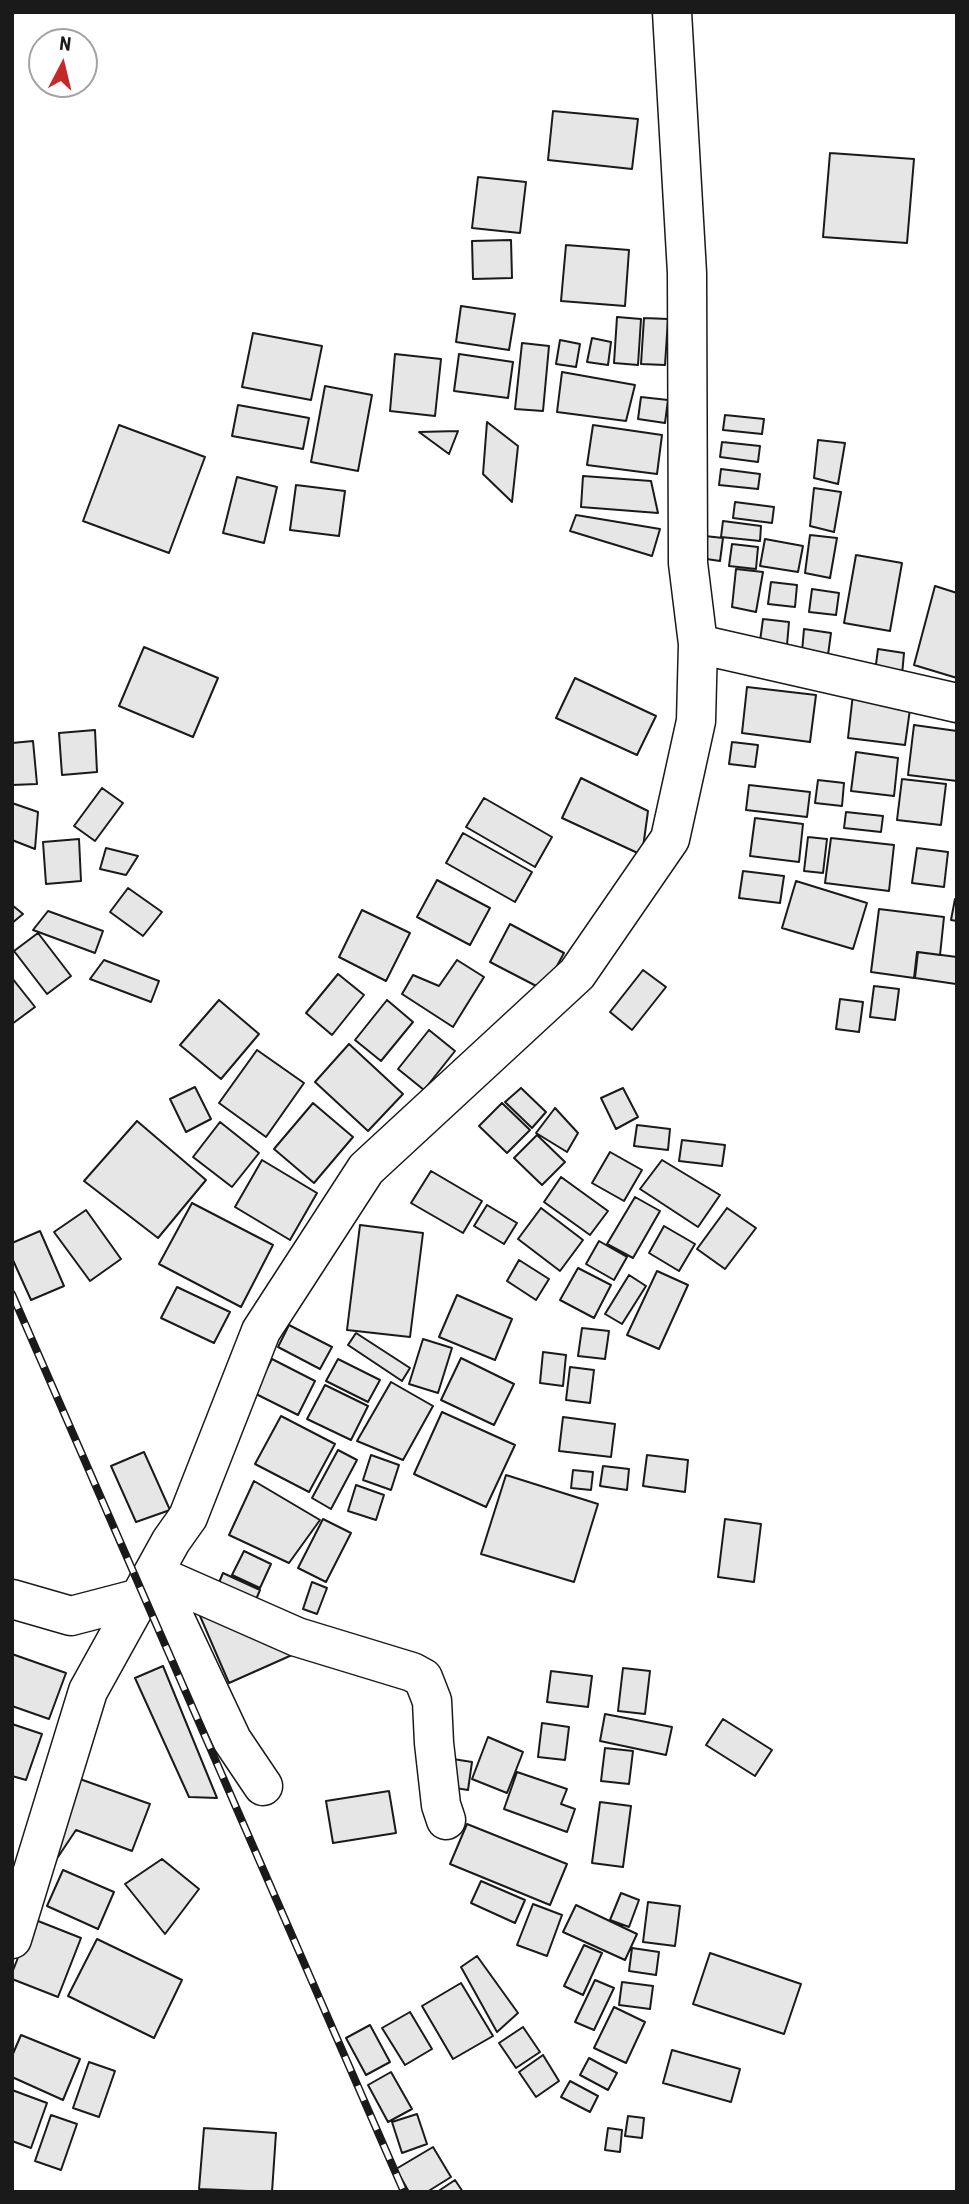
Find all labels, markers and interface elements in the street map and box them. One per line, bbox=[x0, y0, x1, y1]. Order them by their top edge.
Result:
north arrow bbox=[28, 28, 98, 98]
text: N bbox=[58, 32, 73, 56]

